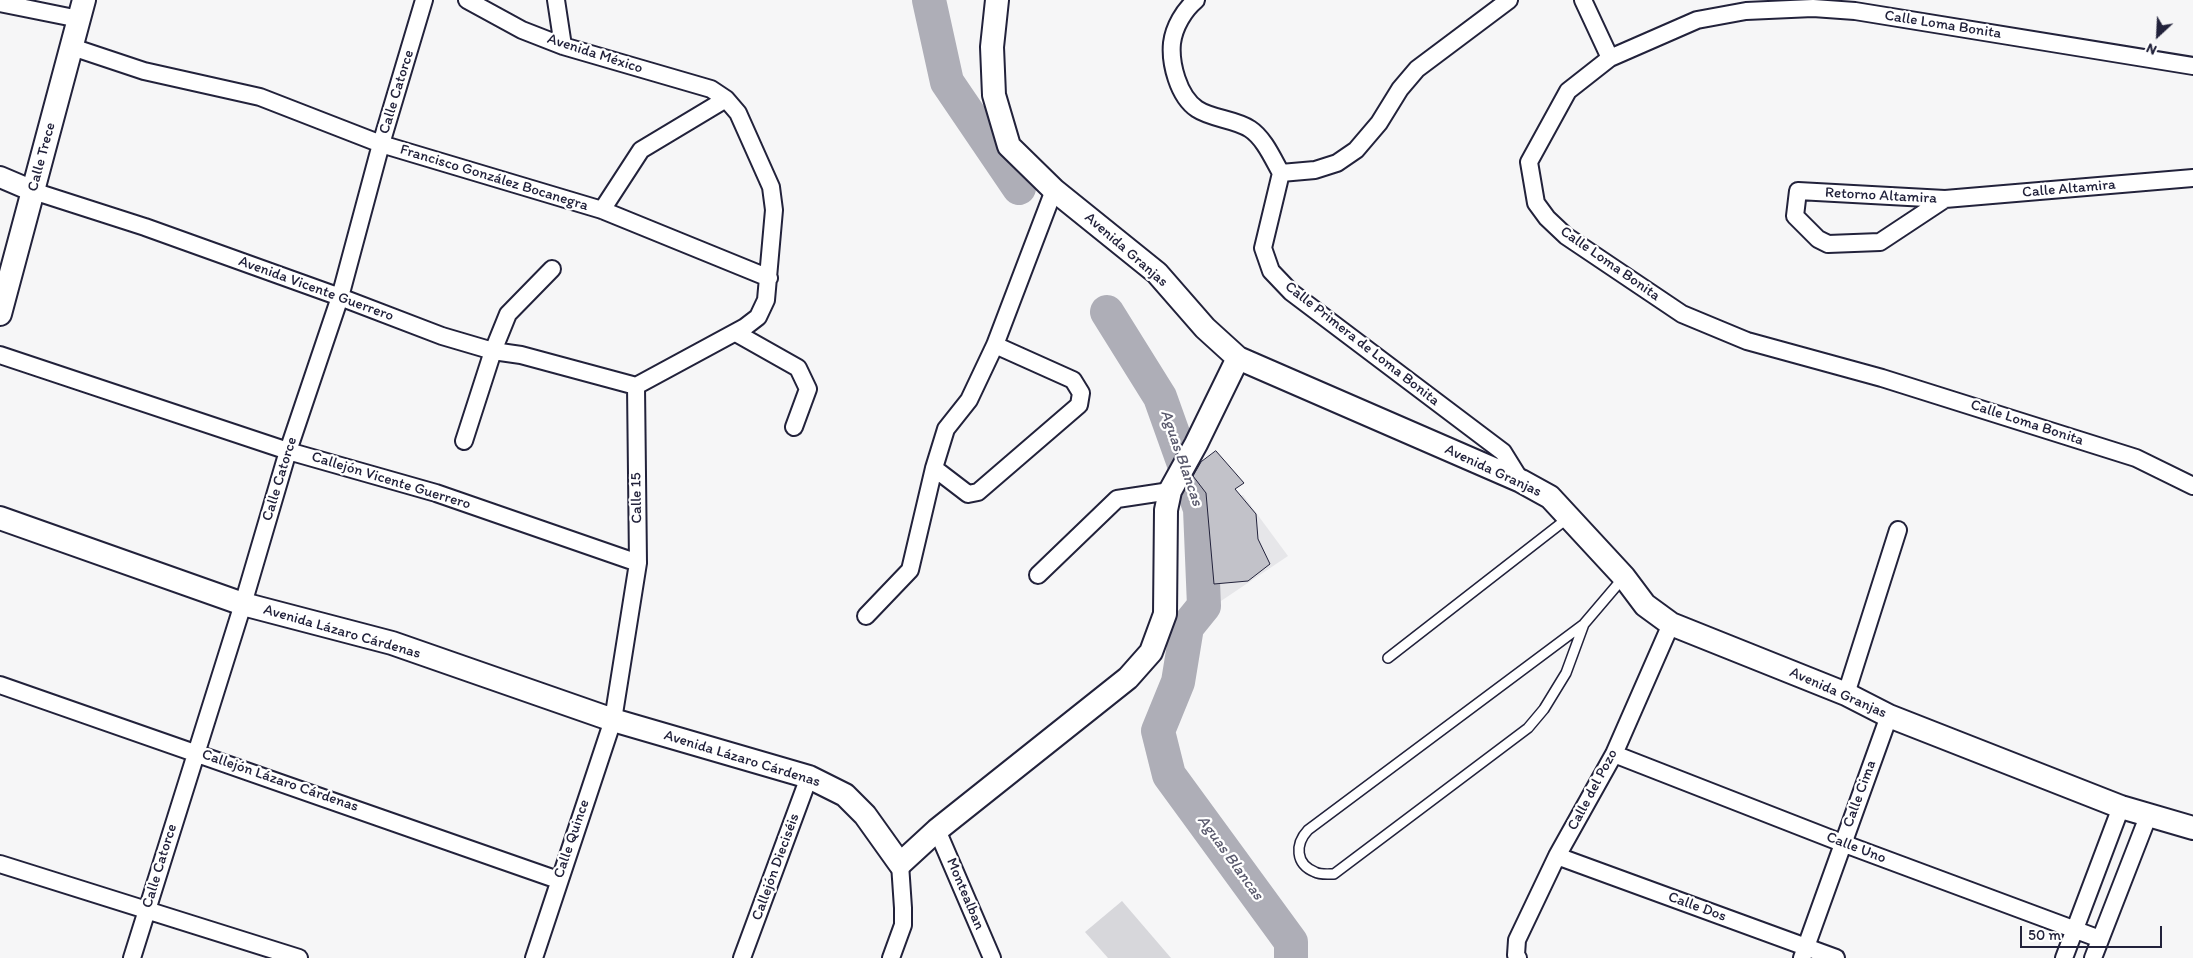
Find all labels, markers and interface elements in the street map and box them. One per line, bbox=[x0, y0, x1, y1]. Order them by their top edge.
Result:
street label: Calle Loma Bonita bbox=[1883, 7, 2003, 43]
north arrow bbox=[2133, 10, 2183, 60]
street label: Avenida México bbox=[545, 30, 645, 78]
text: N bbox=[2144, 39, 2159, 59]
street label: Calle Catorce bbox=[376, 48, 418, 136]
street label: Calle Trece bbox=[24, 120, 60, 194]
street label: Francisco González Bocanegra bbox=[398, 141, 590, 215]
street label: Calle Altamira bbox=[2021, 176, 2117, 202]
street label: Retorno Altamira bbox=[1825, 184, 1937, 208]
street label: Avenida Granjas bbox=[1081, 209, 1171, 291]
street label: Calle Loma Bonita bbox=[1556, 223, 1664, 305]
street label: Avenida Vicente Guerrero bbox=[236, 253, 396, 325]
street label: Calle Primera de Loma Bonita bbox=[1281, 278, 1443, 410]
street label: Calle Loma Bonita bbox=[1968, 396, 2086, 450]
water label: Aguas Blancas bbox=[1156, 408, 1206, 508]
street label: Calle Catorce bbox=[259, 435, 301, 523]
street label: Avenida Granjas bbox=[1442, 441, 1544, 501]
street label: Callejón Vicente Guerrero bbox=[309, 448, 473, 514]
street label: Calle 15 bbox=[628, 472, 646, 524]
street label: Avenida Lázaro Cárdenas bbox=[261, 601, 423, 663]
street label: Avenida Granjas bbox=[1787, 664, 1889, 722]
street label: Avenida Lázaro Cárdenas bbox=[662, 727, 822, 791]
street label: Callejón Lázaro Cárdenas bbox=[199, 746, 361, 816]
street label: Calle del Pozo bbox=[1564, 746, 1622, 834]
street label: Calle Cima bbox=[1840, 758, 1880, 830]
street label: Calle Quince bbox=[550, 797, 594, 881]
street label: Callejón Dieciséis bbox=[748, 811, 804, 923]
water label: Aguas Blancas bbox=[1193, 812, 1267, 904]
street label: Calle Catorce bbox=[139, 822, 181, 910]
street label: Calle Uno bbox=[1824, 828, 1888, 868]
street label: Montealban bbox=[942, 855, 988, 933]
street label: Calle Dos bbox=[1665, 888, 1729, 926]
scale bar bbox=[2023, 916, 2166, 948]
text: 50 m bbox=[2028, 926, 2061, 944]

